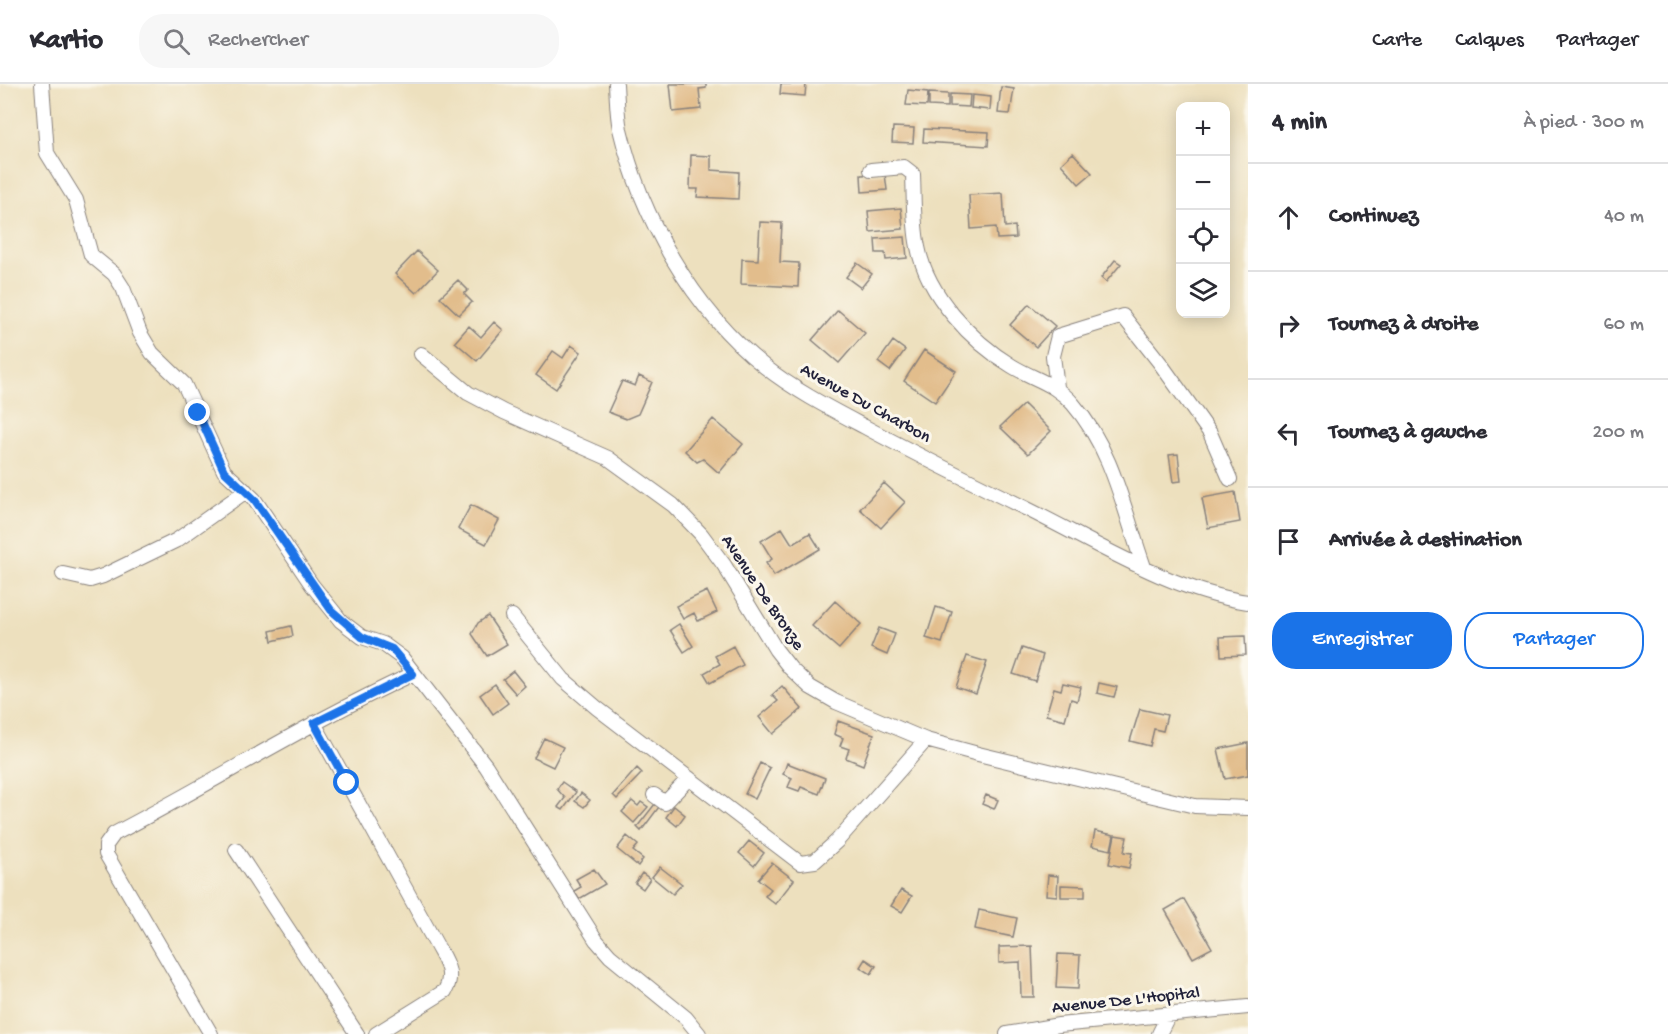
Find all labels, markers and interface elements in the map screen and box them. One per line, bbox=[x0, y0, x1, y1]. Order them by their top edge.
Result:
search box bbox=[139, 14, 559, 68]
text: Kartio bbox=[30, 25, 103, 58]
icon: search bbox=[160, 25, 193, 58]
text: Rechercher bbox=[208, 28, 308, 54]
text: Carte bbox=[1372, 29, 1422, 54]
text: Calques bbox=[1455, 29, 1524, 54]
text: Partager bbox=[1557, 29, 1638, 54]
map controls bbox=[1176, 102, 1230, 318]
button: + bbox=[1176, 102, 1230, 156]
text: 4 min bbox=[1272, 108, 1327, 139]
text: À pied · 300 m bbox=[1523, 112, 1644, 135]
button: − bbox=[1176, 156, 1230, 210]
icon: ahead bbox=[1272, 201, 1305, 234]
text: Continuez bbox=[1329, 204, 1418, 230]
text: 40 m bbox=[1604, 206, 1644, 229]
button: locate bbox=[1176, 210, 1230, 264]
button: layers bbox=[1176, 264, 1230, 318]
icon: right bbox=[1272, 309, 1305, 342]
text: Tournez à droite bbox=[1329, 312, 1478, 338]
text: 60 m bbox=[1604, 314, 1644, 337]
street label: Avenue Du Charbon bbox=[796, 359, 934, 449]
route end bbox=[184, 399, 210, 425]
icon: left bbox=[1272, 417, 1305, 450]
text: Tournez à gauche bbox=[1329, 420, 1487, 446]
text: 200 m bbox=[1593, 422, 1644, 445]
icon: arrive bbox=[1272, 525, 1305, 558]
text: Arrivée à destination bbox=[1329, 528, 1522, 554]
street label: Avenue De Bronze bbox=[716, 531, 809, 655]
button: Enregistrer bbox=[1272, 612, 1452, 669]
button: Partager bbox=[1464, 612, 1644, 669]
route start bbox=[333, 769, 359, 795]
street label: Avenue De L'Hopital bbox=[1051, 983, 1201, 1019]

